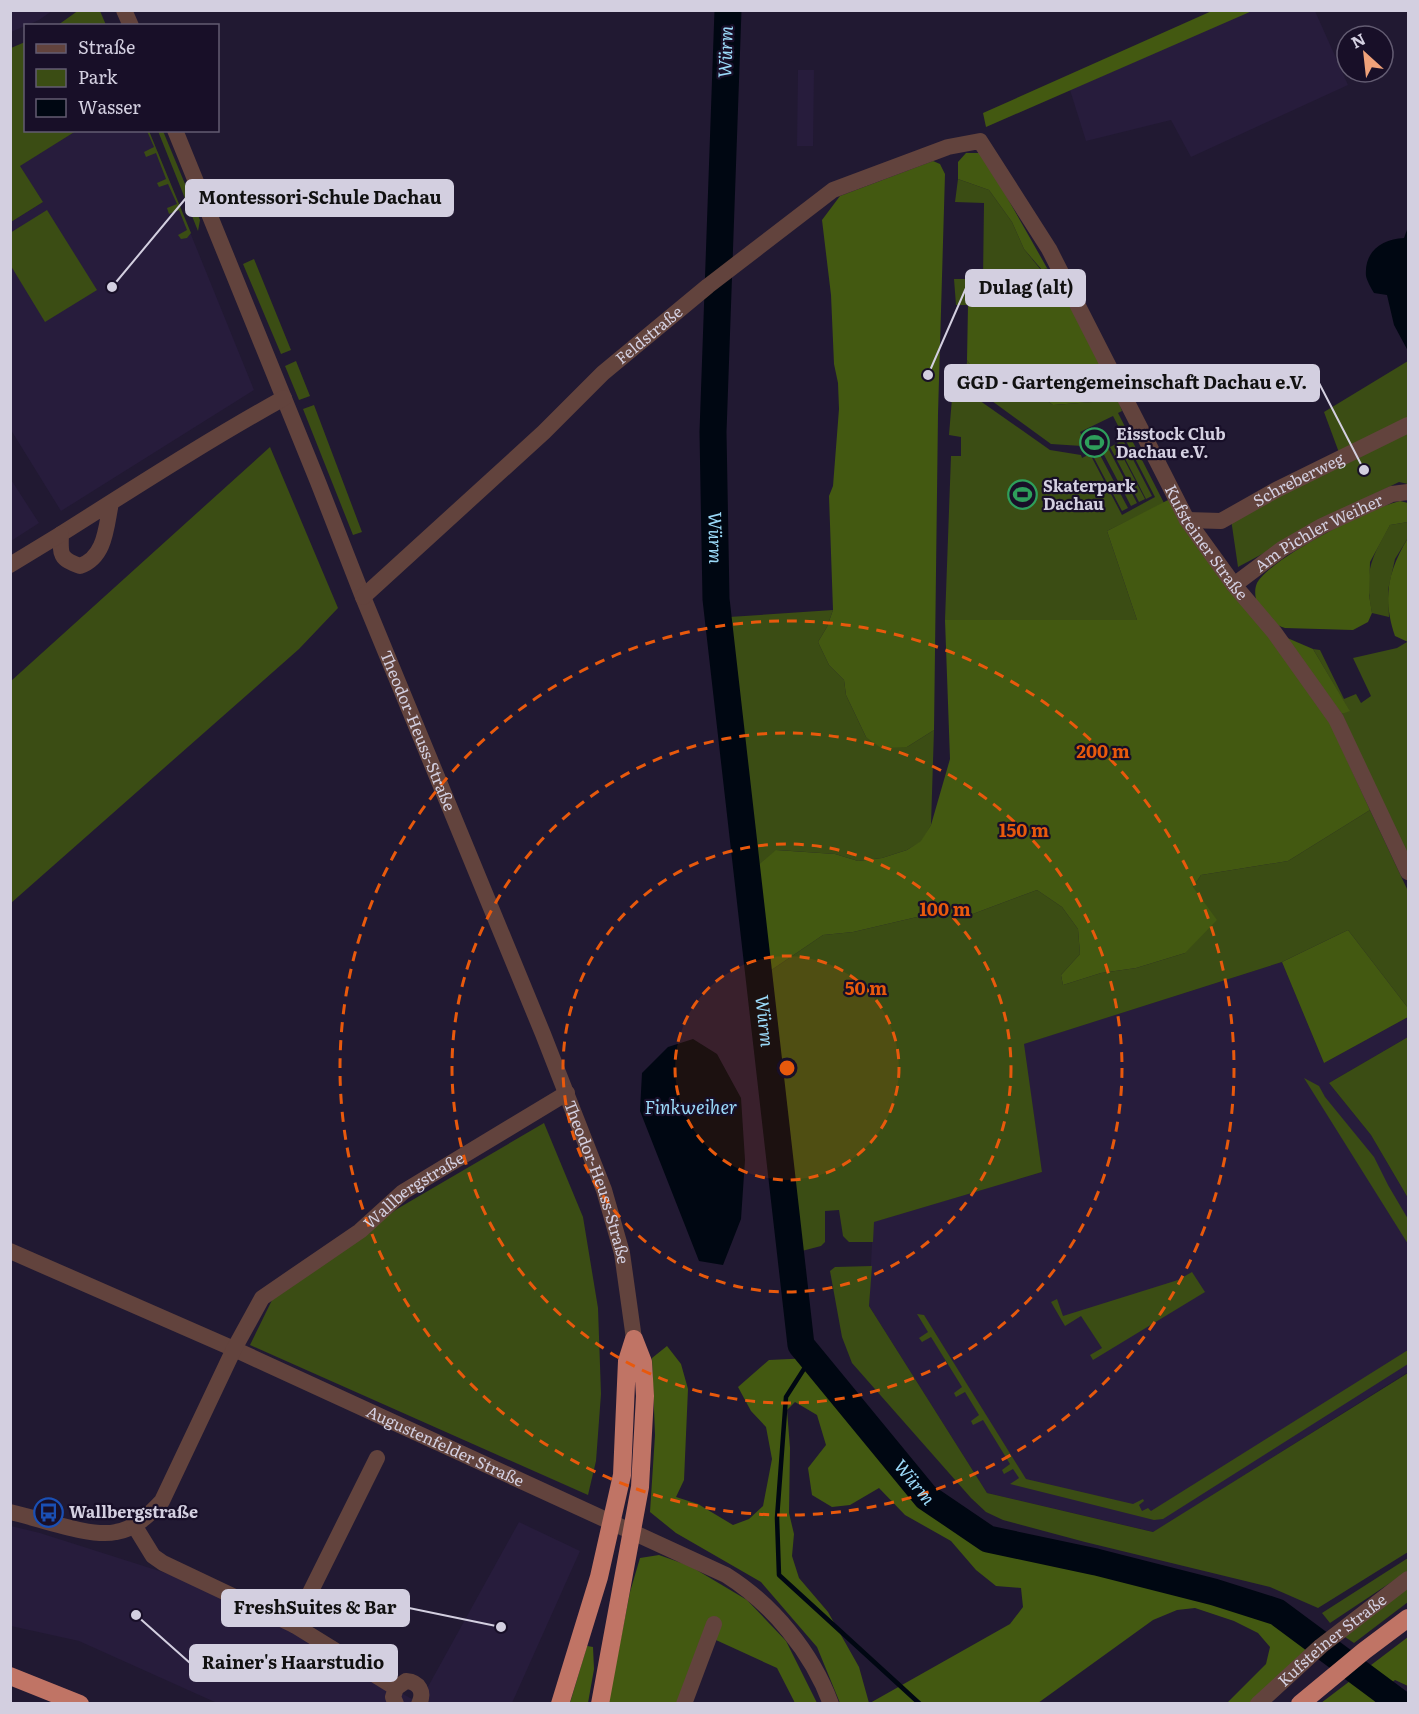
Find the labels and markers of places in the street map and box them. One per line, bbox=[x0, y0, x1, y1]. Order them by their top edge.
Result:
callout: Montessori-Schule Dachau bbox=[186, 180, 453, 216]
callout: Dulag (alt) bbox=[966, 270, 1085, 306]
callout: GGD - Gartengemeinschaft Dachau e.V. bbox=[945, 365, 1319, 401]
place label: Eisstock Club Dachau e.V. bbox=[1116, 421, 1226, 463]
sports icon: Eisstock Club Dachau e.V. bbox=[1079, 427, 1111, 459]
place label: Skaterpark Dachau bbox=[1043, 473, 1136, 515]
sports icon: Skaterpark Dachau bbox=[1006, 479, 1038, 511]
centre of rings bbox=[777, 1058, 797, 1078]
bus stop icon: Wallbergstraße bbox=[32, 1496, 64, 1528]
place label: Wallbergstraße bbox=[69, 1499, 198, 1523]
callout: FreshSuites & Bar bbox=[222, 1590, 409, 1626]
callout: Rainer's Haarstudio bbox=[190, 1645, 397, 1681]

